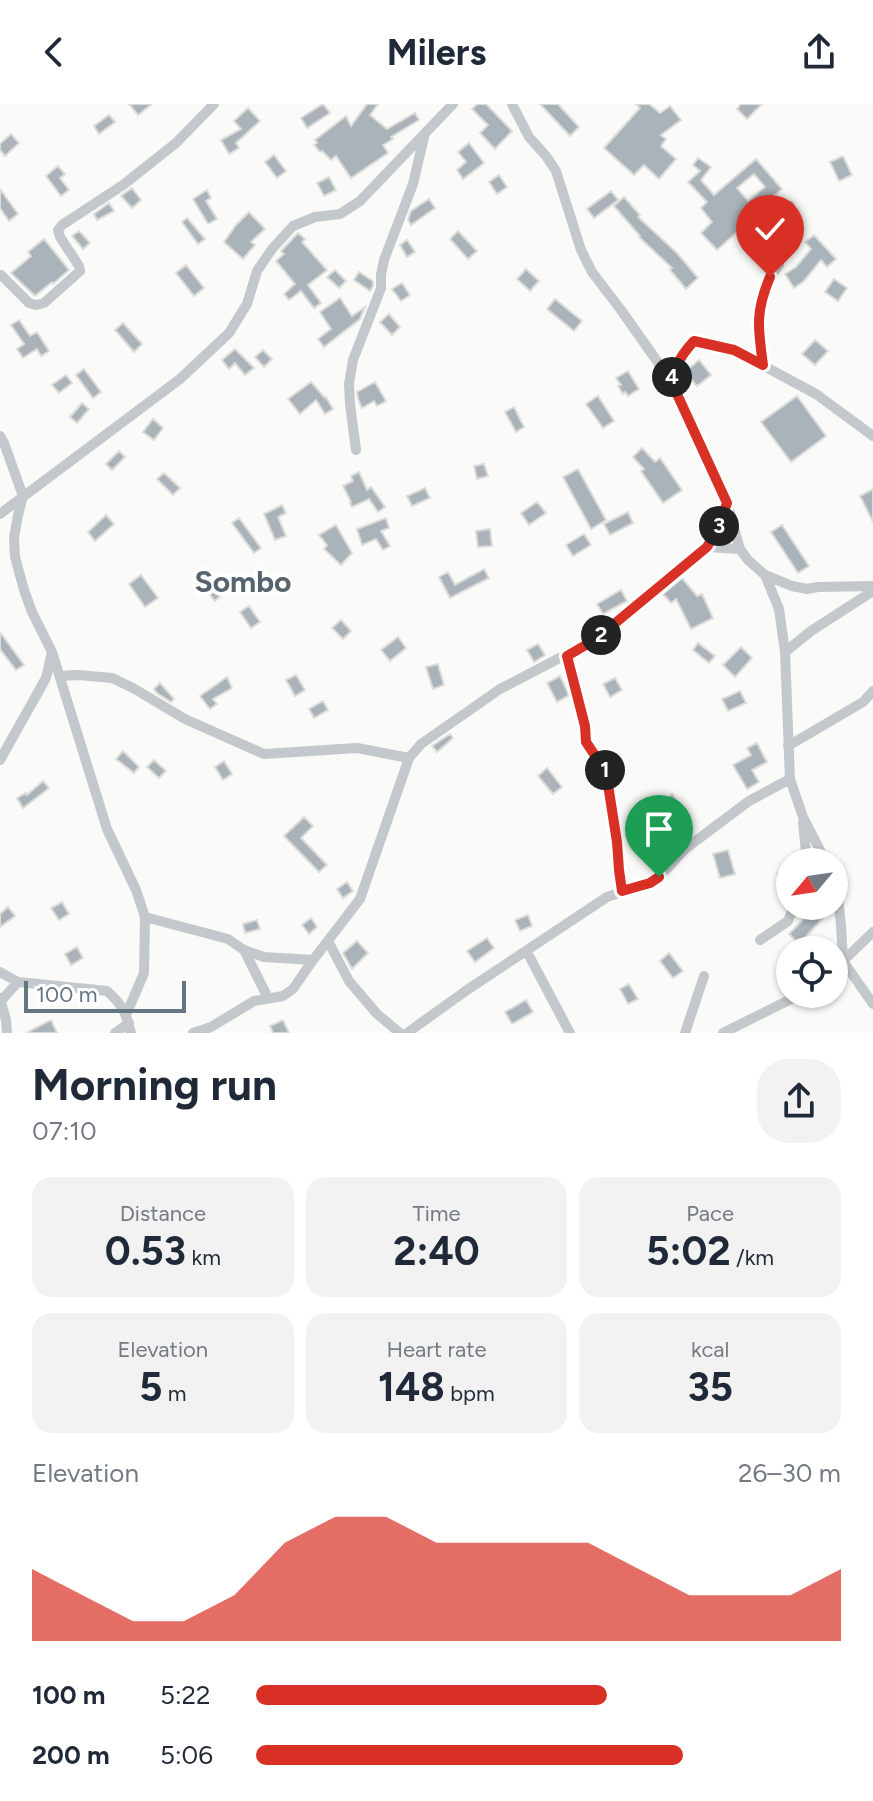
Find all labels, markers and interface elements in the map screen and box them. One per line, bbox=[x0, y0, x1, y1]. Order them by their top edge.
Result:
icon: back bbox=[32, 30, 76, 74]
icon: share bbox=[797, 30, 841, 74]
text: Milers bbox=[387, 31, 486, 74]
pin bbox=[736, 195, 804, 277]
icon: check bbox=[748, 207, 792, 251]
pin: 4 bbox=[652, 357, 692, 397]
text: 4 bbox=[665, 363, 679, 390]
pin: 3 bbox=[699, 506, 739, 546]
text: 3 bbox=[713, 512, 725, 539]
district label: Sombo bbox=[194, 563, 292, 600]
pin: 2 bbox=[581, 615, 621, 655]
text: 2 bbox=[595, 621, 607, 648]
pin: 1 bbox=[585, 750, 625, 790]
text: 1 bbox=[600, 756, 610, 783]
pin bbox=[625, 795, 693, 877]
icon: arrive bbox=[637, 807, 681, 851]
north arrow bbox=[776, 848, 848, 920]
map controls bbox=[776, 848, 848, 1008]
button: locate bbox=[776, 936, 848, 1008]
scale bar bbox=[24, 977, 186, 1013]
text: 100 m bbox=[36, 981, 97, 1008]
text: Morning run bbox=[32, 1058, 277, 1111]
button: share bbox=[757, 1059, 841, 1143]
text: 07:10 bbox=[32, 1115, 97, 1147]
text: Distance bbox=[120, 1200, 206, 1227]
text: Time bbox=[413, 1200, 460, 1227]
text: Pace bbox=[686, 1200, 734, 1227]
text: 0.53 bbox=[105, 1227, 186, 1275]
text: 2:40 bbox=[393, 1227, 480, 1275]
text: 5:02 bbox=[646, 1227, 731, 1275]
text: km bbox=[186, 1244, 221, 1271]
text: /km bbox=[731, 1244, 774, 1271]
text: Elevation bbox=[118, 1336, 208, 1363]
text: Heart rate bbox=[387, 1336, 486, 1363]
text: kcal bbox=[691, 1336, 729, 1363]
text: 5 bbox=[139, 1363, 162, 1411]
text: 148 bbox=[378, 1363, 445, 1411]
text: 35 bbox=[687, 1363, 733, 1411]
text: m bbox=[162, 1380, 187, 1407]
text: bpm bbox=[445, 1380, 495, 1407]
text: Elevation bbox=[32, 1457, 139, 1489]
text: 26–30 m bbox=[738, 1457, 841, 1489]
text: 100 m bbox=[32, 1679, 106, 1711]
text: 5:22 bbox=[160, 1679, 211, 1711]
text: 200 m bbox=[32, 1739, 110, 1771]
text: 5:06 bbox=[160, 1739, 213, 1771]

